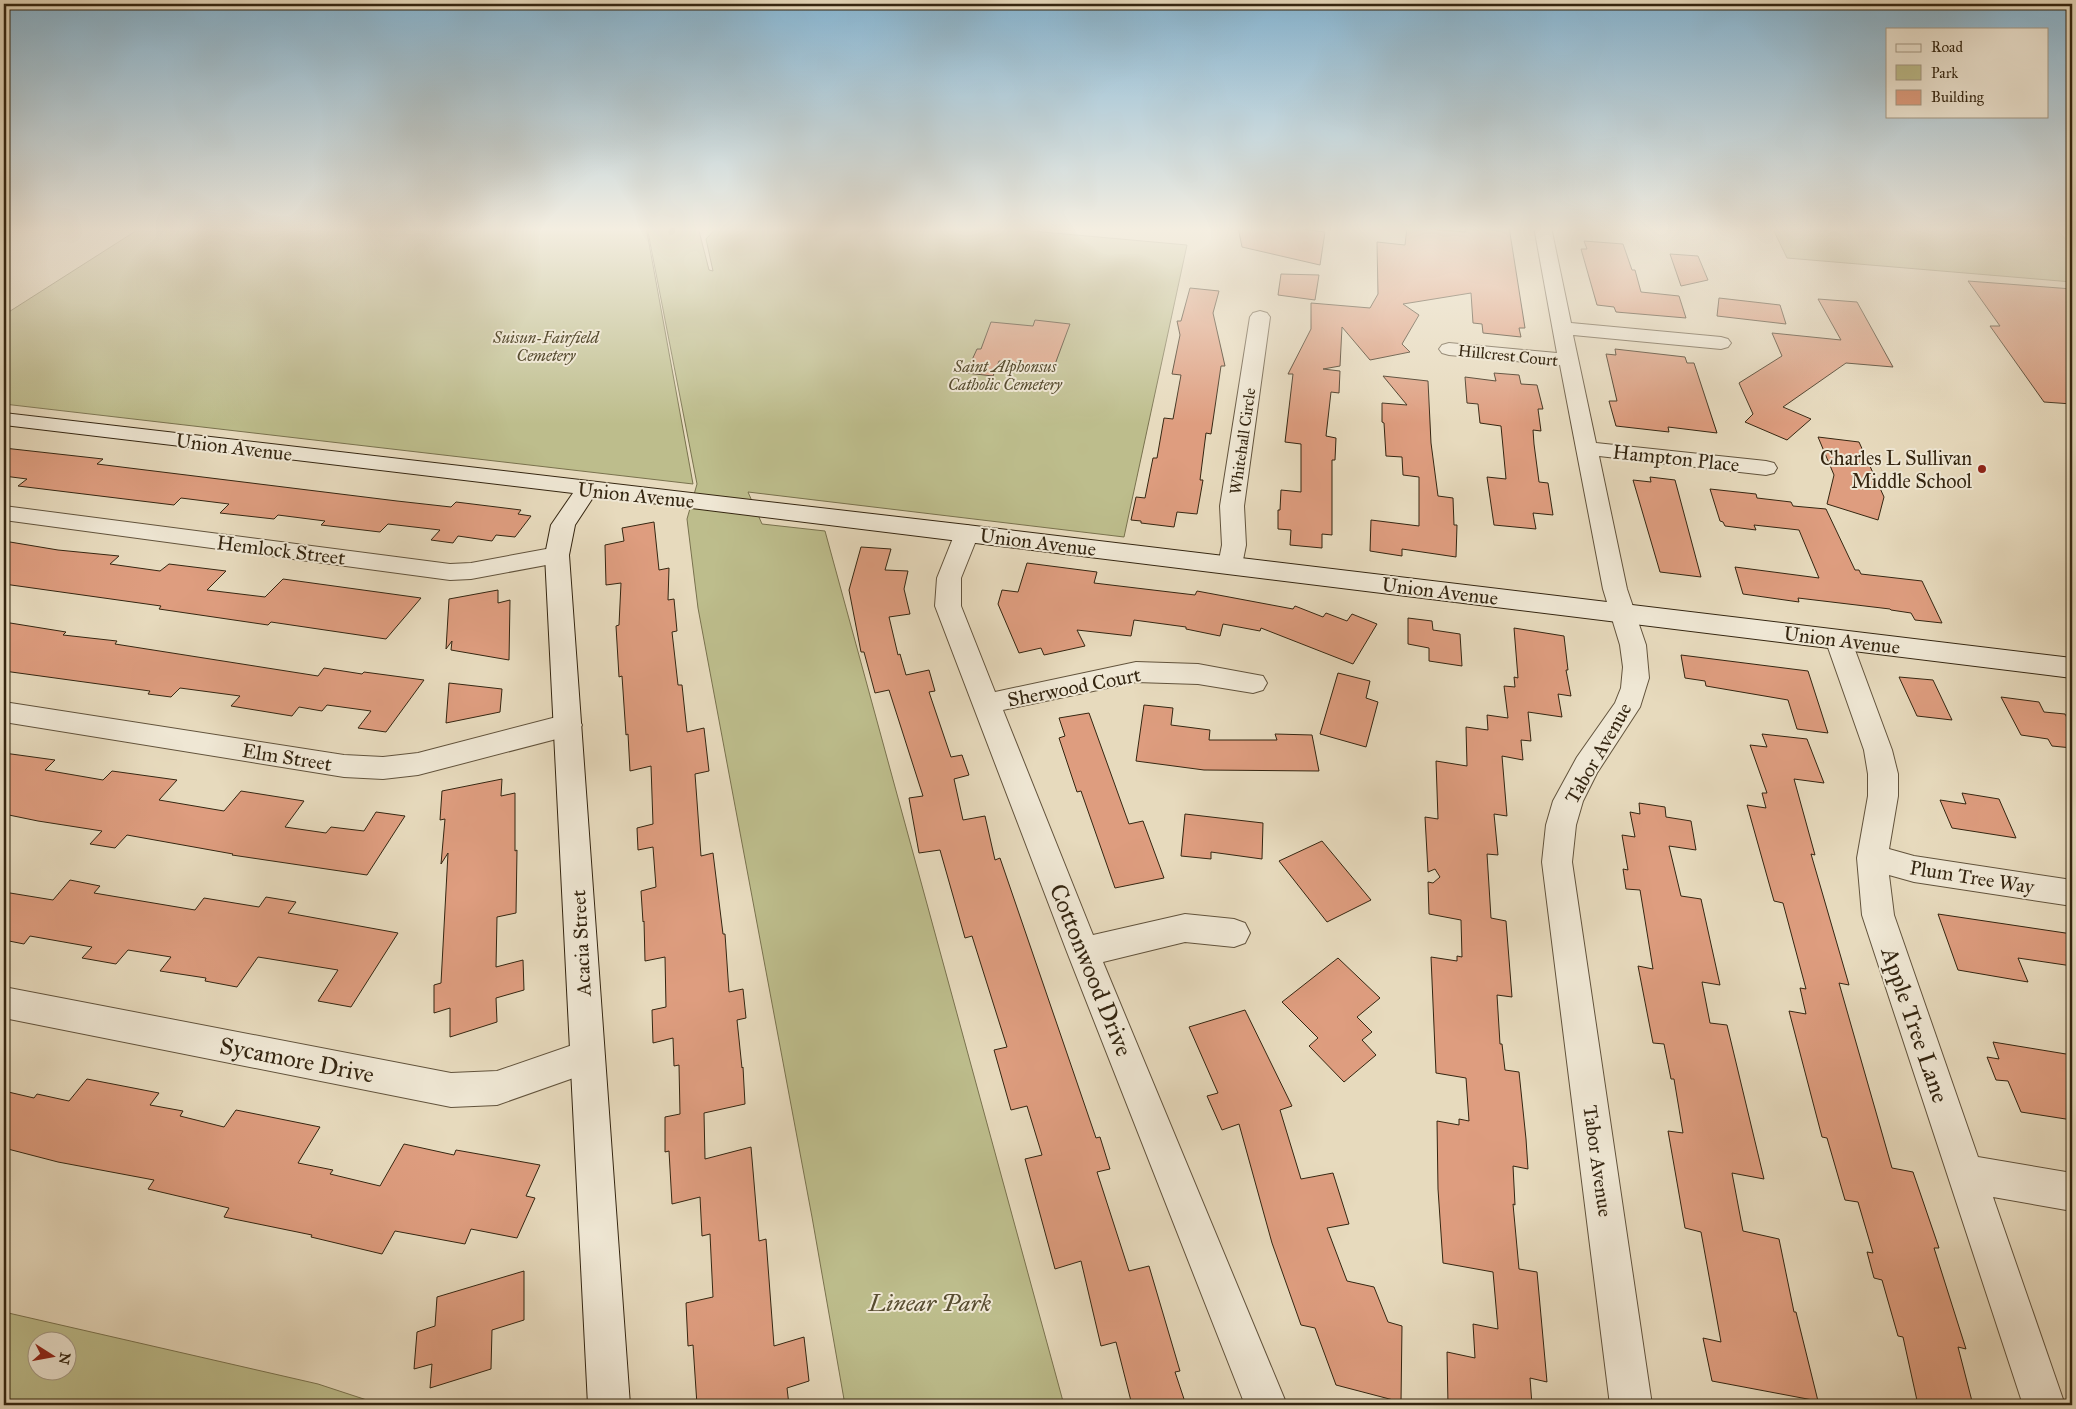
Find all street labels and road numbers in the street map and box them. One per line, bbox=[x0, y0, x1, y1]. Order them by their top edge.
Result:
street label: Hillcrest Court bbox=[1457, 341, 1559, 370]
street label: Whitehall Circle bbox=[1226, 386, 1259, 496]
street label: Union Avenue bbox=[174, 428, 294, 466]
street label: Hampton Place bbox=[1612, 439, 1740, 477]
street label: Union Avenue bbox=[577, 477, 695, 513]
street label: Union Avenue bbox=[978, 523, 1098, 561]
street label: Hemlock Street bbox=[215, 530, 347, 570]
street label: Union Avenue bbox=[1380, 572, 1500, 610]
street label: Union Avenue bbox=[1782, 621, 1902, 659]
street label: Sherwood Court bbox=[1005, 662, 1143, 712]
street label: Tabor Avenue bbox=[1559, 698, 1637, 808]
street label: Elm Street bbox=[240, 738, 334, 776]
street label: Plum Tree Way bbox=[1908, 855, 2037, 899]
street label: Cottonwood Drive bbox=[1043, 879, 1139, 1061]
street label: Acacia Street bbox=[566, 889, 596, 998]
street label: Apple Tree Lane bbox=[1874, 942, 1956, 1107]
street label: Sycamore Drive bbox=[217, 1030, 377, 1090]
street label: Tabor Avenue bbox=[1578, 1104, 1618, 1218]

